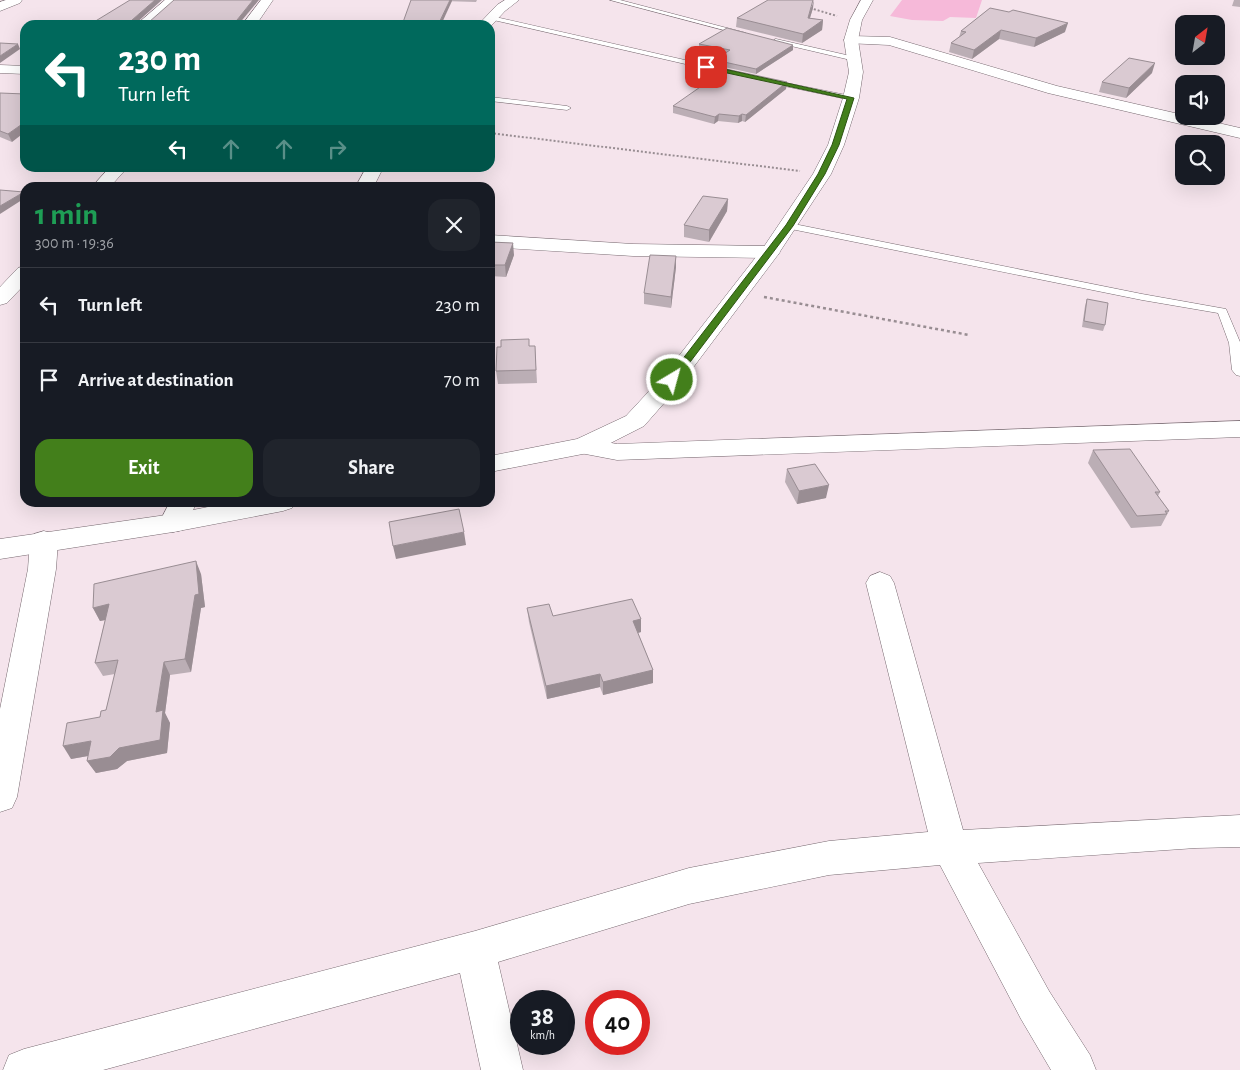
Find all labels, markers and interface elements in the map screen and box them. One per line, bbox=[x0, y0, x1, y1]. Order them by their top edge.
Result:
north arrow bbox=[1175, 15, 1225, 65]
map controls bbox=[1175, 15, 1225, 185]
icon: left bbox=[35, 40, 100, 105]
text: 230 m bbox=[118, 42, 201, 77]
pin bbox=[685, 46, 727, 88]
icon: arrive bbox=[692, 53, 720, 81]
button: sound bbox=[1175, 75, 1225, 125]
text: Turn left bbox=[118, 83, 190, 105]
icon: left bbox=[164, 135, 192, 163]
icon: ahead bbox=[217, 135, 245, 163]
icon: ahead bbox=[270, 135, 298, 163]
icon: right bbox=[323, 135, 351, 163]
button: search bbox=[1175, 135, 1225, 185]
button: close bbox=[428, 199, 480, 251]
text: 1 min bbox=[35, 200, 98, 230]
text: 300 m · 19:36 bbox=[35, 235, 114, 251]
icon: left bbox=[35, 291, 63, 319]
text: Turn left bbox=[78, 296, 142, 315]
text: 230 m bbox=[435, 296, 480, 315]
position arrow bbox=[645, 353, 697, 405]
icon: arrive bbox=[35, 366, 63, 394]
text: Arrive at destination bbox=[78, 371, 234, 390]
text: 70 m bbox=[444, 371, 480, 390]
button: Exit bbox=[35, 439, 253, 497]
button: Share bbox=[263, 439, 480, 497]
speed limit sign: 40 bbox=[585, 990, 650, 1055]
text: 38 bbox=[531, 1004, 554, 1029]
text: km/h bbox=[530, 1029, 555, 1041]

